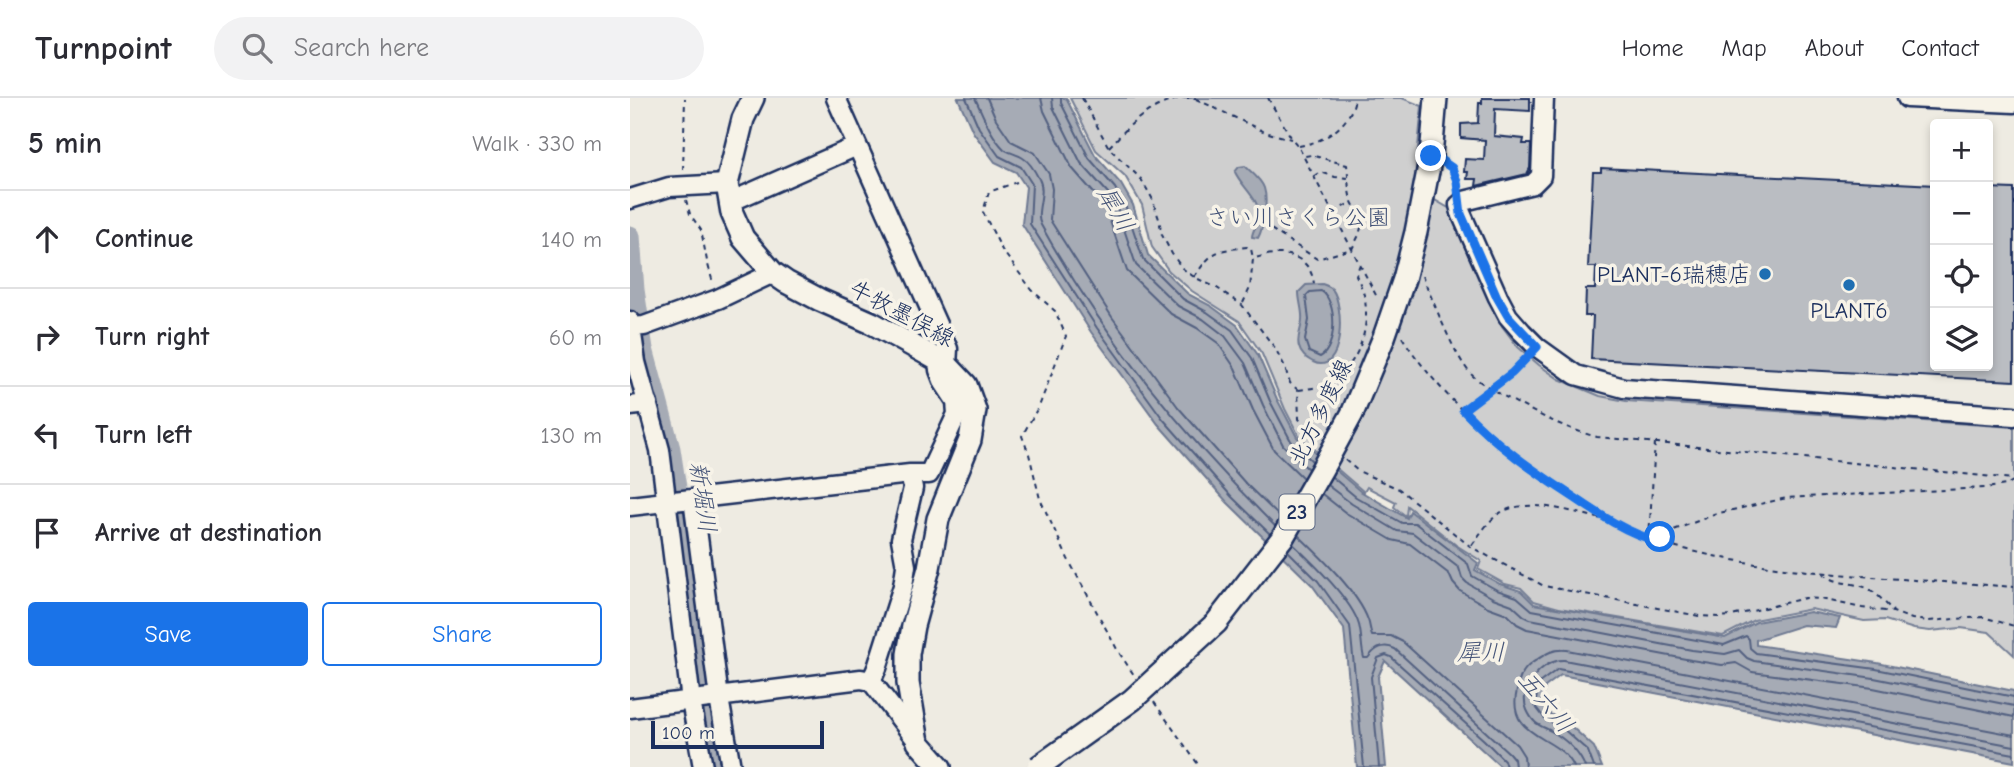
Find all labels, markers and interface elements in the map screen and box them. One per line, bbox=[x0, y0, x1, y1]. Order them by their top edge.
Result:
search box bbox=[214, 17, 704, 80]
text: Turnpoint bbox=[35, 29, 172, 67]
icon: search bbox=[238, 29, 276, 67]
text: Search here bbox=[294, 33, 429, 63]
text: Home bbox=[1622, 34, 1683, 62]
text: Map bbox=[1721, 34, 1767, 62]
text: About bbox=[1805, 34, 1863, 62]
text: Contact bbox=[1901, 34, 1979, 62]
map controls bbox=[1930, 119, 1993, 371]
button: + bbox=[1930, 119, 1993, 182]
text: 5 min bbox=[28, 126, 102, 161]
text: Walk · 330 m bbox=[472, 130, 602, 157]
route end bbox=[1415, 140, 1446, 171]
water label: 犀川 bbox=[1092, 181, 1140, 237]
button: − bbox=[1930, 182, 1993, 245]
park label: さい川さくら公園 bbox=[1206, 204, 1390, 231]
icon: ahead bbox=[28, 220, 66, 258]
text: Continue bbox=[95, 224, 193, 254]
text: 140 m bbox=[541, 226, 602, 253]
button: locate bbox=[1930, 245, 1993, 308]
place label: PLANT-6瑞穂店 bbox=[1597, 261, 1751, 288]
marker: PLANT-6瑞穂店 bbox=[1757, 266, 1773, 282]
street label: 牛牧墨俣線 bbox=[845, 275, 959, 352]
marker: PLANT6 bbox=[1841, 277, 1857, 293]
place label: PLANT6 bbox=[1810, 297, 1888, 324]
button: layers bbox=[1930, 308, 1993, 371]
icon: right bbox=[28, 318, 66, 356]
text: Turn right bbox=[95, 322, 209, 352]
text: 60 m bbox=[549, 324, 602, 351]
street label: 北方多度線 bbox=[1283, 355, 1358, 470]
icon: left bbox=[28, 416, 66, 454]
text: Turn left bbox=[95, 420, 192, 450]
text: 130 m bbox=[541, 422, 602, 449]
water label: 新堀川 bbox=[684, 459, 722, 535]
road number: 23 bbox=[1280, 494, 1314, 530]
icon: arrive bbox=[28, 514, 66, 552]
text: Arrive at destination bbox=[95, 518, 322, 548]
route start bbox=[1644, 521, 1675, 552]
button: Save bbox=[28, 602, 308, 666]
button: Share bbox=[322, 602, 602, 666]
water label: 犀川 bbox=[1457, 638, 1505, 666]
water label: 五六川 bbox=[1512, 665, 1580, 739]
scale bar bbox=[651, 718, 824, 750]
text: 100 m bbox=[662, 722, 715, 744]

